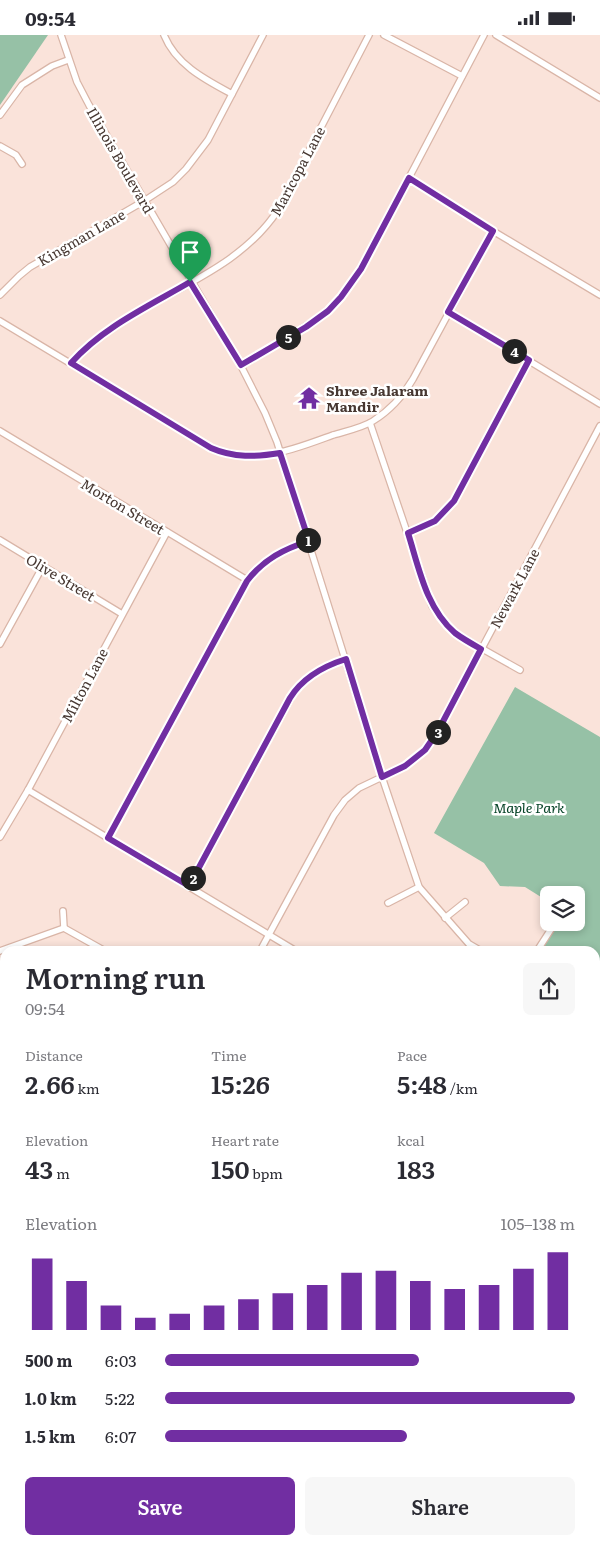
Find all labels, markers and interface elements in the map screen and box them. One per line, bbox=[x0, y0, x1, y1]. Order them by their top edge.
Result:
text: 09:54 bbox=[25, 4, 76, 32]
street label: Illinois Boulevard bbox=[83, 103, 160, 217]
street label: Maricopa Lane bbox=[265, 123, 329, 219]
street label: Kingman Lane bbox=[34, 204, 128, 270]
pin bbox=[169, 231, 211, 282]
icon: arrive bbox=[176, 238, 204, 266]
pin: 5 bbox=[276, 325, 300, 349]
text: 5 bbox=[285, 327, 292, 347]
pin: 4 bbox=[502, 339, 526, 363]
text: 4 bbox=[510, 341, 519, 361]
place label: Shree Jalaram Mandir bbox=[326, 380, 428, 416]
temple icon: Shree Jalaram Mandir bbox=[296, 385, 322, 411]
street label: Morton Street bbox=[77, 473, 169, 539]
pin: 1 bbox=[296, 527, 320, 553]
text: 1 bbox=[306, 530, 311, 550]
street label: Newark Lane bbox=[485, 545, 543, 631]
street label: Olive Street bbox=[23, 548, 100, 606]
street label: Milton Lane bbox=[56, 644, 112, 726]
pin: 3 bbox=[426, 719, 450, 745]
text: 3 bbox=[435, 722, 442, 742]
park label: Maple Park bbox=[493, 797, 565, 817]
pin: 2 bbox=[180, 865, 206, 891]
text: 2 bbox=[190, 868, 197, 888]
map controls bbox=[540, 886, 585, 931]
button: layers bbox=[540, 886, 585, 931]
text: Morning run bbox=[25, 956, 206, 998]
button: share bbox=[523, 963, 575, 1015]
text: 09:54 bbox=[25, 996, 65, 1020]
text: Distance bbox=[25, 1045, 83, 1065]
text: Time bbox=[211, 1045, 247, 1065]
text: Pace bbox=[397, 1045, 427, 1065]
text: 2.66 bbox=[25, 1065, 75, 1102]
text: 15:26 bbox=[211, 1065, 270, 1102]
text: 5:48 bbox=[397, 1065, 447, 1102]
text: km bbox=[75, 1078, 100, 1098]
text: /km bbox=[447, 1078, 478, 1098]
text: Elevation bbox=[25, 1130, 88, 1150]
text: Heart rate bbox=[211, 1130, 279, 1150]
text: kcal bbox=[397, 1130, 425, 1150]
text: 43 bbox=[25, 1150, 53, 1187]
text: 150 bbox=[211, 1150, 250, 1187]
text: 183 bbox=[397, 1150, 435, 1187]
text: m bbox=[53, 1163, 70, 1183]
text: bpm bbox=[250, 1163, 283, 1183]
text: Elevation bbox=[25, 1211, 97, 1235]
text: 105–138 m bbox=[500, 1211, 575, 1235]
text: 500 m bbox=[25, 1348, 73, 1372]
text: 6:03 bbox=[105, 1348, 137, 1372]
text: 1.0 km bbox=[25, 1386, 77, 1410]
text: 5:22 bbox=[105, 1386, 135, 1410]
text: 1.5 km bbox=[25, 1424, 75, 1448]
text: 6:07 bbox=[105, 1424, 136, 1448]
button: Save bbox=[25, 1477, 295, 1535]
button: Share bbox=[305, 1477, 575, 1535]

